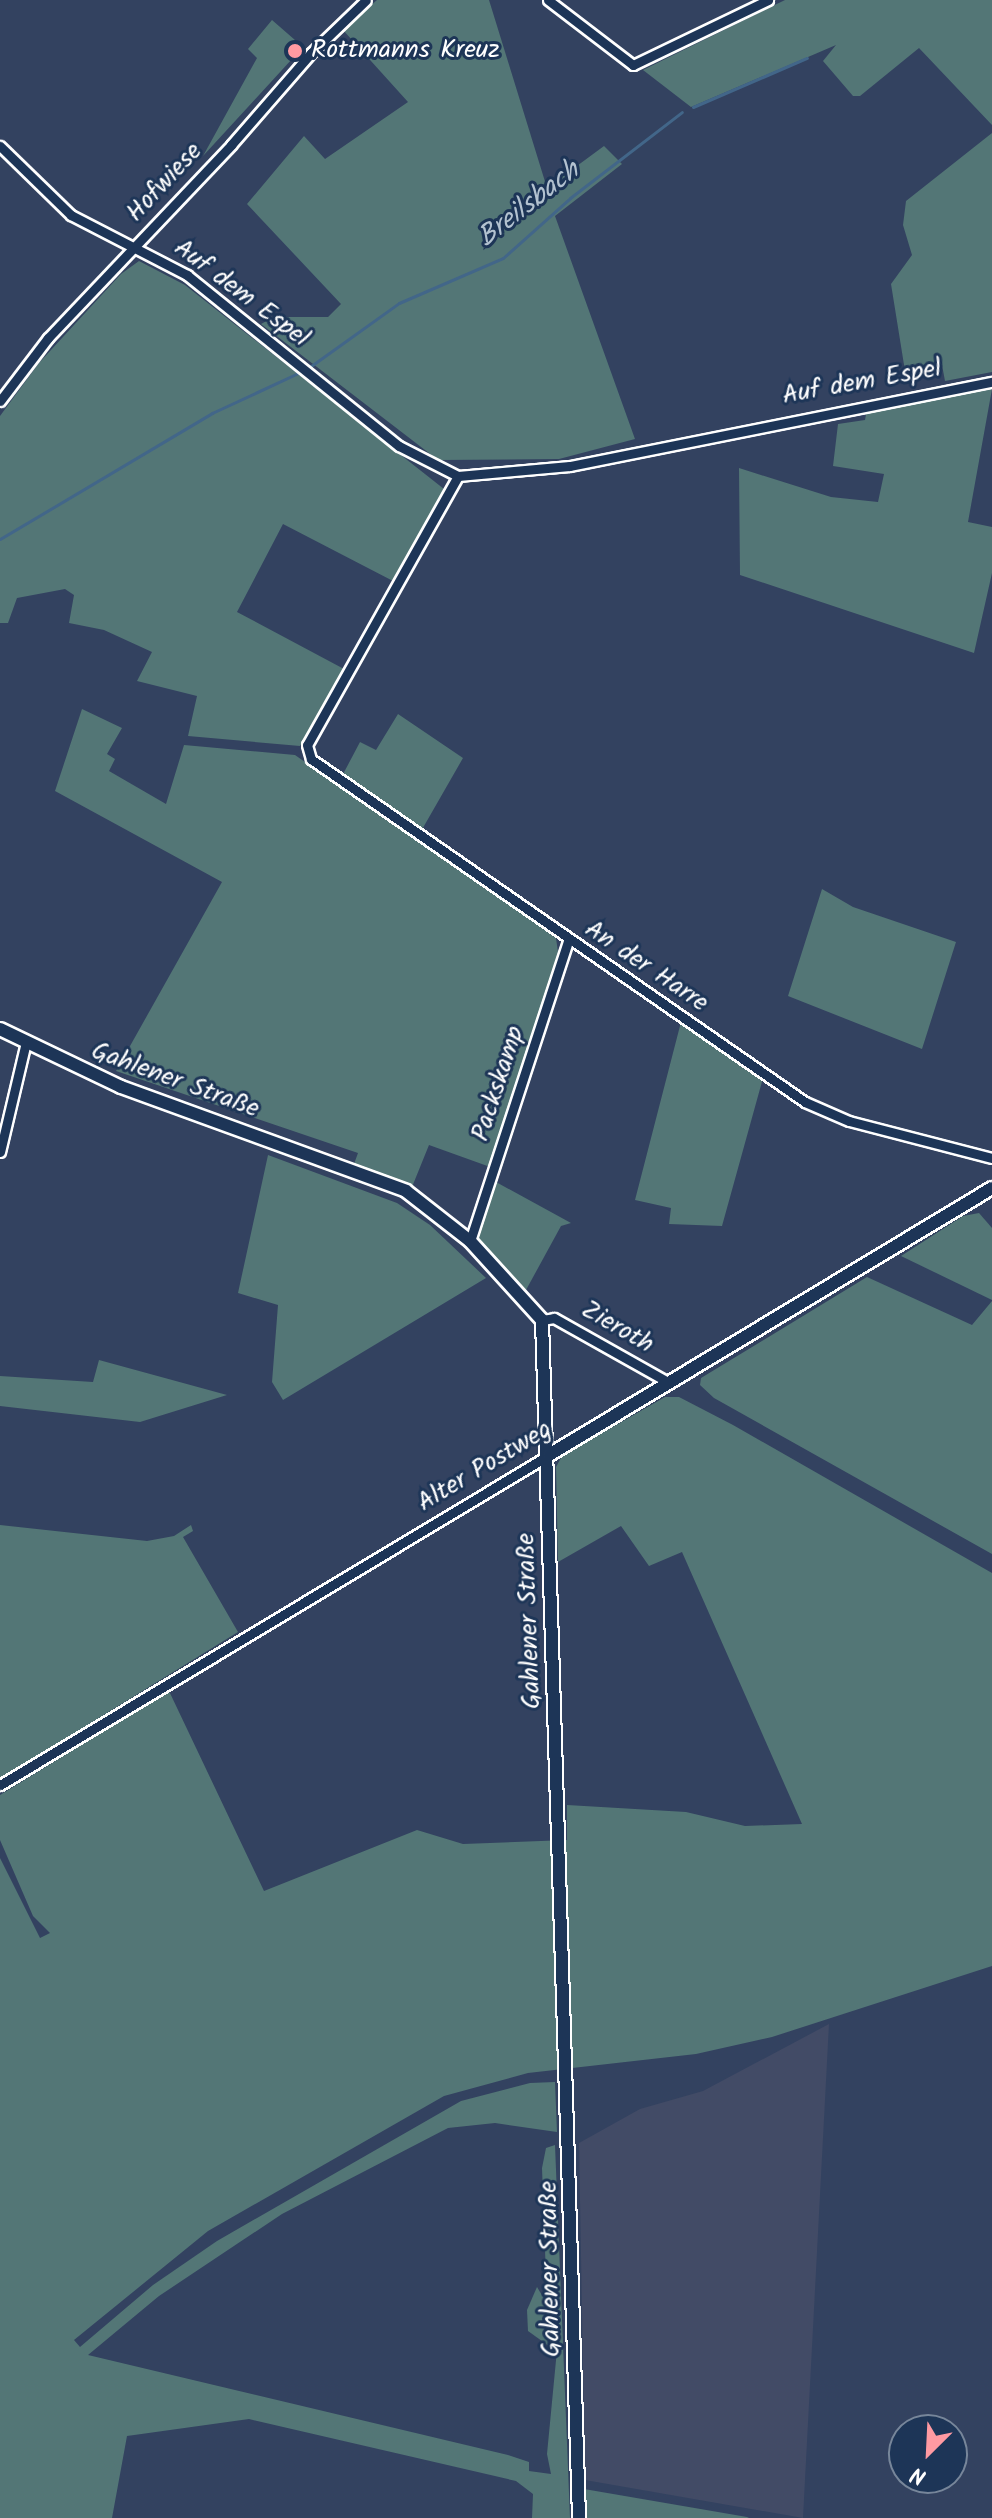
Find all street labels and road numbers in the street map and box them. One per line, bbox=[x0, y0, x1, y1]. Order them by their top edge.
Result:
street label: Hofwiese bbox=[120, 137, 210, 229]
street label: Auf dem Espel bbox=[167, 233, 315, 355]
street label: Auf dem Espel bbox=[780, 354, 944, 412]
street label: An der Harre bbox=[578, 914, 714, 1020]
street label: Packskamp bbox=[466, 1023, 532, 1145]
street label: Gahlener Straße bbox=[87, 1036, 263, 1126]
street label: Zieroth bbox=[575, 1295, 659, 1361]
street label: Alter Postweg bbox=[412, 1415, 558, 1519]
street label: Gahlener Straße bbox=[511, 1532, 549, 1710]
street label: Gahlener Straße bbox=[534, 2181, 568, 2357]

